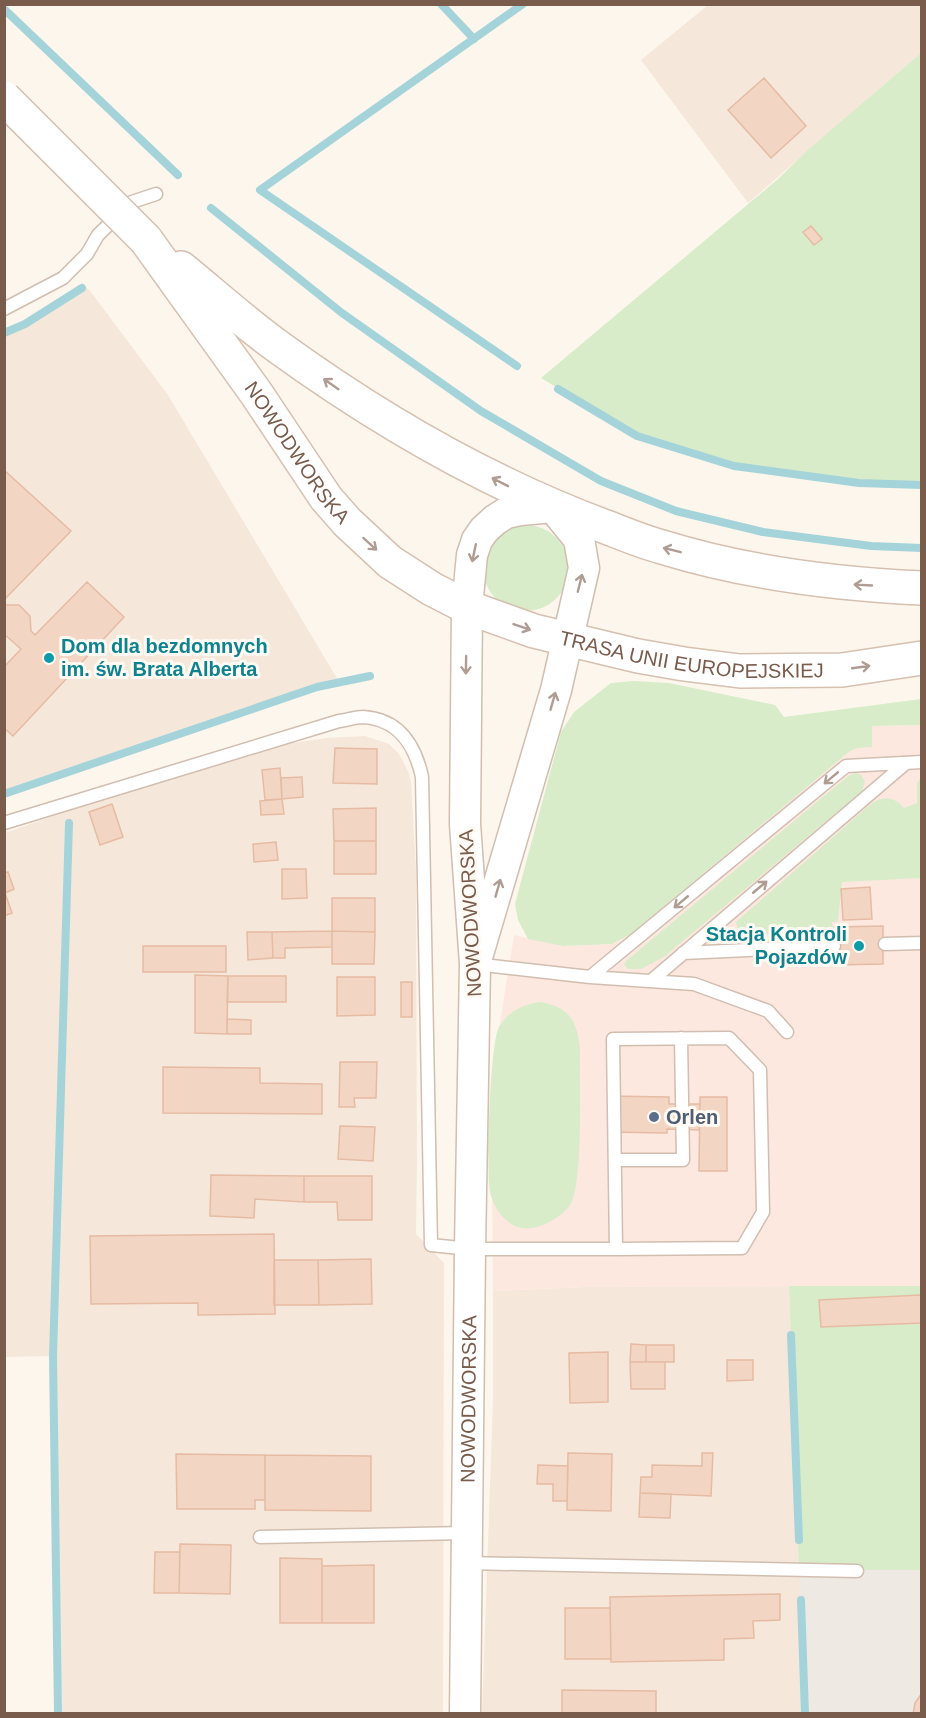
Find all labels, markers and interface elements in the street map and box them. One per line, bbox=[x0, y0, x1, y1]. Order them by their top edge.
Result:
street label: NOWODWORSKA bbox=[240, 377, 355, 529]
one-way arrow bbox=[324, 378, 340, 390]
one-way arrow bbox=[491, 476, 509, 487]
one-way arrow bbox=[363, 537, 378, 551]
one-way arrow bbox=[468, 542, 479, 562]
one-way arrow bbox=[662, 543, 681, 555]
one-way arrow bbox=[575, 573, 587, 592]
one-way arrow bbox=[854, 580, 874, 591]
one-way arrow bbox=[512, 622, 531, 633]
street label: TRASA UNII EUROPEJSKIEJ bbox=[558, 627, 824, 682]
place label: Dom dla bezdomnych im. św. Brata Alberta bbox=[61, 635, 268, 680]
marker: Dom dla bezdomnych im. św. Brata Alberta bbox=[42, 651, 56, 665]
one-way arrow bbox=[461, 655, 472, 675]
one-way arrow bbox=[851, 662, 870, 673]
one-way arrow bbox=[548, 692, 559, 711]
one-way arrow bbox=[823, 771, 839, 784]
street label: NOWODWORSKA bbox=[455, 828, 485, 997]
one-way arrow bbox=[493, 879, 504, 898]
one-way arrow bbox=[752, 880, 767, 894]
one-way arrow bbox=[674, 895, 689, 909]
place label: Stacja Kontroli Pojazdów bbox=[706, 923, 847, 968]
marker: Stacja Kontroli Pojazdów bbox=[852, 939, 866, 953]
place label: Orlen bbox=[666, 1106, 718, 1128]
marker: Orlen bbox=[647, 1110, 661, 1124]
street label: NOWODWORSKA bbox=[456, 1314, 480, 1483]

